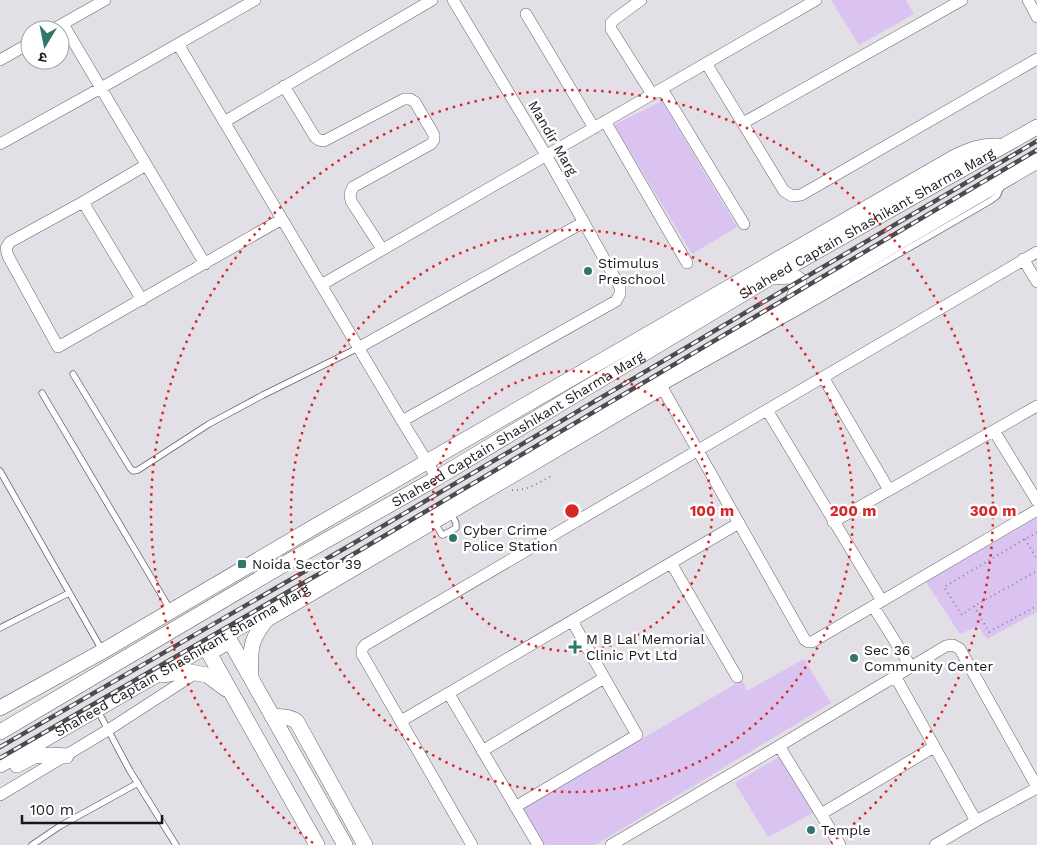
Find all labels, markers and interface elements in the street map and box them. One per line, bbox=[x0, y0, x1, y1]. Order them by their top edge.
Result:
north arrow bbox=[20, 20, 70, 70]
text: उ bbox=[37, 49, 48, 66]
street label: Mandir Marg bbox=[525, 98, 581, 179]
street label: Shaheed Captain Shashikant Sharma Marg bbox=[736, 144, 998, 302]
place label: Stimulus Preschool bbox=[598, 255, 666, 287]
marker: Stimulus Preschool bbox=[582, 265, 594, 277]
street label: Shaheed Captain Shashikant Sharma Marg bbox=[389, 347, 647, 510]
centre of rings bbox=[563, 502, 581, 520]
text: 100 m bbox=[690, 502, 734, 520]
text: 200 m bbox=[830, 502, 876, 520]
text: 300 m bbox=[970, 502, 1016, 520]
place label: Cyber Crime Police Station bbox=[463, 522, 558, 554]
marker: Cyber Crime Police Station bbox=[447, 532, 459, 544]
place label: Noida Sector 39 bbox=[252, 556, 362, 572]
marker: Noida Sector 39 bbox=[236, 558, 248, 570]
street label: Shaheed Captain Shashikant Sharma Marg bbox=[52, 580, 313, 740]
place label: M B Lal Memorial Clinic Pvt Ltd bbox=[586, 631, 706, 663]
marker: M B Lal Memorial Clinic Pvt Ltd bbox=[568, 640, 582, 654]
place label: Sec 36 Community Center bbox=[864, 642, 993, 674]
marker: Sec 36 Community Center bbox=[848, 652, 860, 664]
scale bar bbox=[22, 792, 162, 824]
text: 100 m bbox=[30, 801, 74, 819]
place label: Temple bbox=[821, 822, 870, 838]
marker: Temple bbox=[805, 824, 817, 836]

